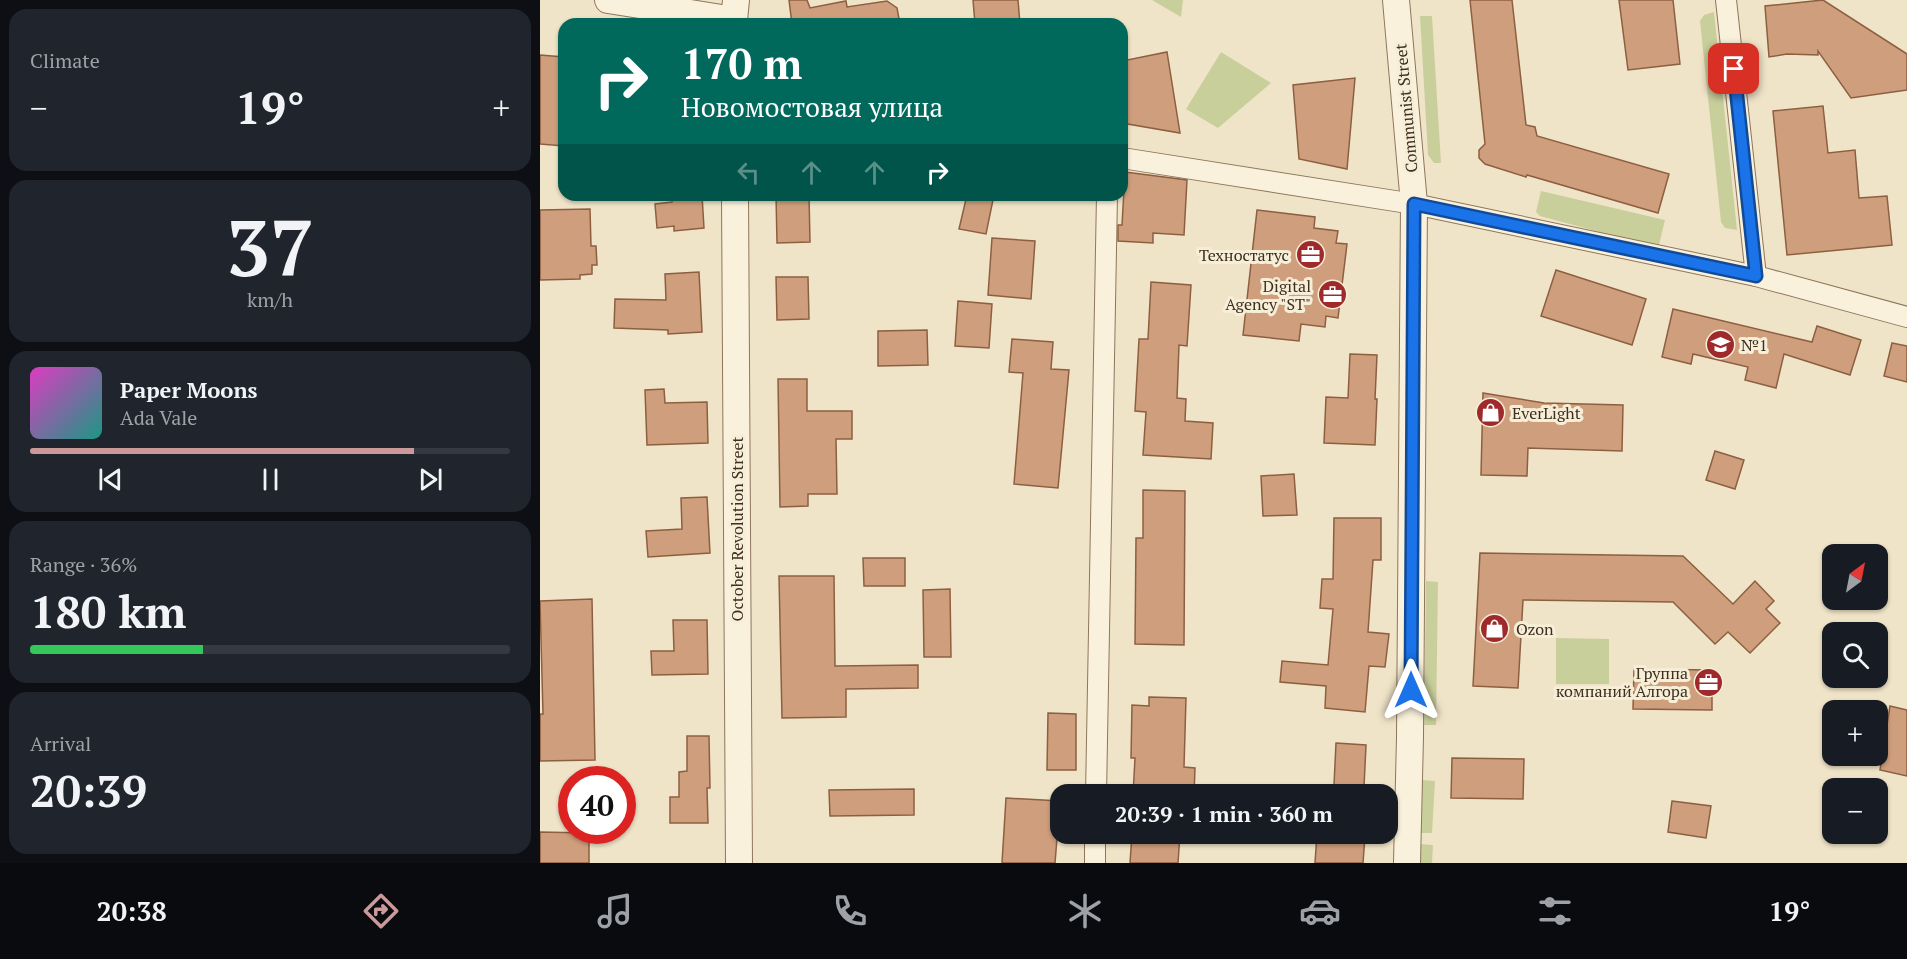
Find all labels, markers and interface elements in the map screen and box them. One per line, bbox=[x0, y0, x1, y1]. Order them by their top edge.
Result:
text: 170 m bbox=[681, 35, 802, 91]
icon: right bbox=[582, 42, 660, 120]
street label: Communist Street bbox=[1389, 43, 1423, 173]
pin bbox=[1708, 43, 1759, 94]
text: Climate bbox=[30, 47, 100, 74]
icon: arrive bbox=[1717, 52, 1750, 85]
text: 19° bbox=[235, 77, 305, 137]
text: − bbox=[30, 86, 48, 129]
text: + bbox=[492, 86, 510, 129]
text: Новомостовая улица bbox=[681, 89, 943, 125]
icon: left bbox=[732, 156, 765, 189]
icon: ahead bbox=[795, 156, 828, 189]
icon: ahead bbox=[858, 156, 891, 189]
icon: right bbox=[921, 156, 954, 189]
text: 37 bbox=[226, 195, 314, 298]
office icon: Техностатус bbox=[1294, 239, 1326, 271]
place label: Техностатус bbox=[1199, 244, 1289, 266]
place label: Digital Agency "ST" bbox=[1225, 275, 1311, 315]
office icon: Digital Agency "ST" bbox=[1316, 279, 1348, 311]
text: km/h bbox=[247, 286, 293, 313]
school or university icon: №1 bbox=[1704, 329, 1736, 361]
place label: №1 bbox=[1741, 334, 1768, 356]
text: Paper Moons bbox=[120, 375, 258, 404]
shop icon: EverLight bbox=[1475, 397, 1507, 429]
place label: EverLight bbox=[1512, 402, 1581, 424]
text: Ada Vale bbox=[120, 404, 197, 431]
street label: October Revolution Street bbox=[726, 437, 748, 621]
icon: previous bbox=[94, 463, 127, 496]
icon: pause bbox=[254, 463, 287, 496]
icon: next bbox=[414, 463, 447, 496]
north arrow bbox=[1822, 544, 1888, 610]
map controls bbox=[1822, 544, 1888, 844]
text: Range · 36% bbox=[30, 551, 137, 578]
text: 180 km bbox=[30, 581, 186, 641]
shop icon: Ozon bbox=[1479, 613, 1511, 645]
place label: Ozon bbox=[1516, 618, 1554, 640]
button: search bbox=[1822, 622, 1888, 688]
position arrow bbox=[1379, 658, 1443, 722]
place label: Группа компаний Алгора bbox=[1556, 662, 1688, 702]
office icon: Группа компаний Алгора bbox=[1693, 666, 1725, 698]
button: + bbox=[1822, 700, 1888, 766]
text: Arrival bbox=[30, 730, 91, 757]
text: 20:39 bbox=[30, 760, 147, 820]
speed limit sign: 40 bbox=[558, 766, 636, 844]
button: − bbox=[1822, 778, 1888, 844]
text: 20:39 · 1 min · 360 m bbox=[1115, 799, 1333, 828]
icon: directions bbox=[360, 890, 402, 932]
icon: music bbox=[594, 890, 636, 932]
icon: phone bbox=[829, 890, 871, 932]
icon: climate bbox=[1064, 890, 1106, 932]
icon: car bbox=[1299, 890, 1341, 932]
icon: filters bbox=[1534, 890, 1576, 932]
text: 20:38 bbox=[96, 893, 167, 929]
text: 19° bbox=[1769, 893, 1811, 929]

